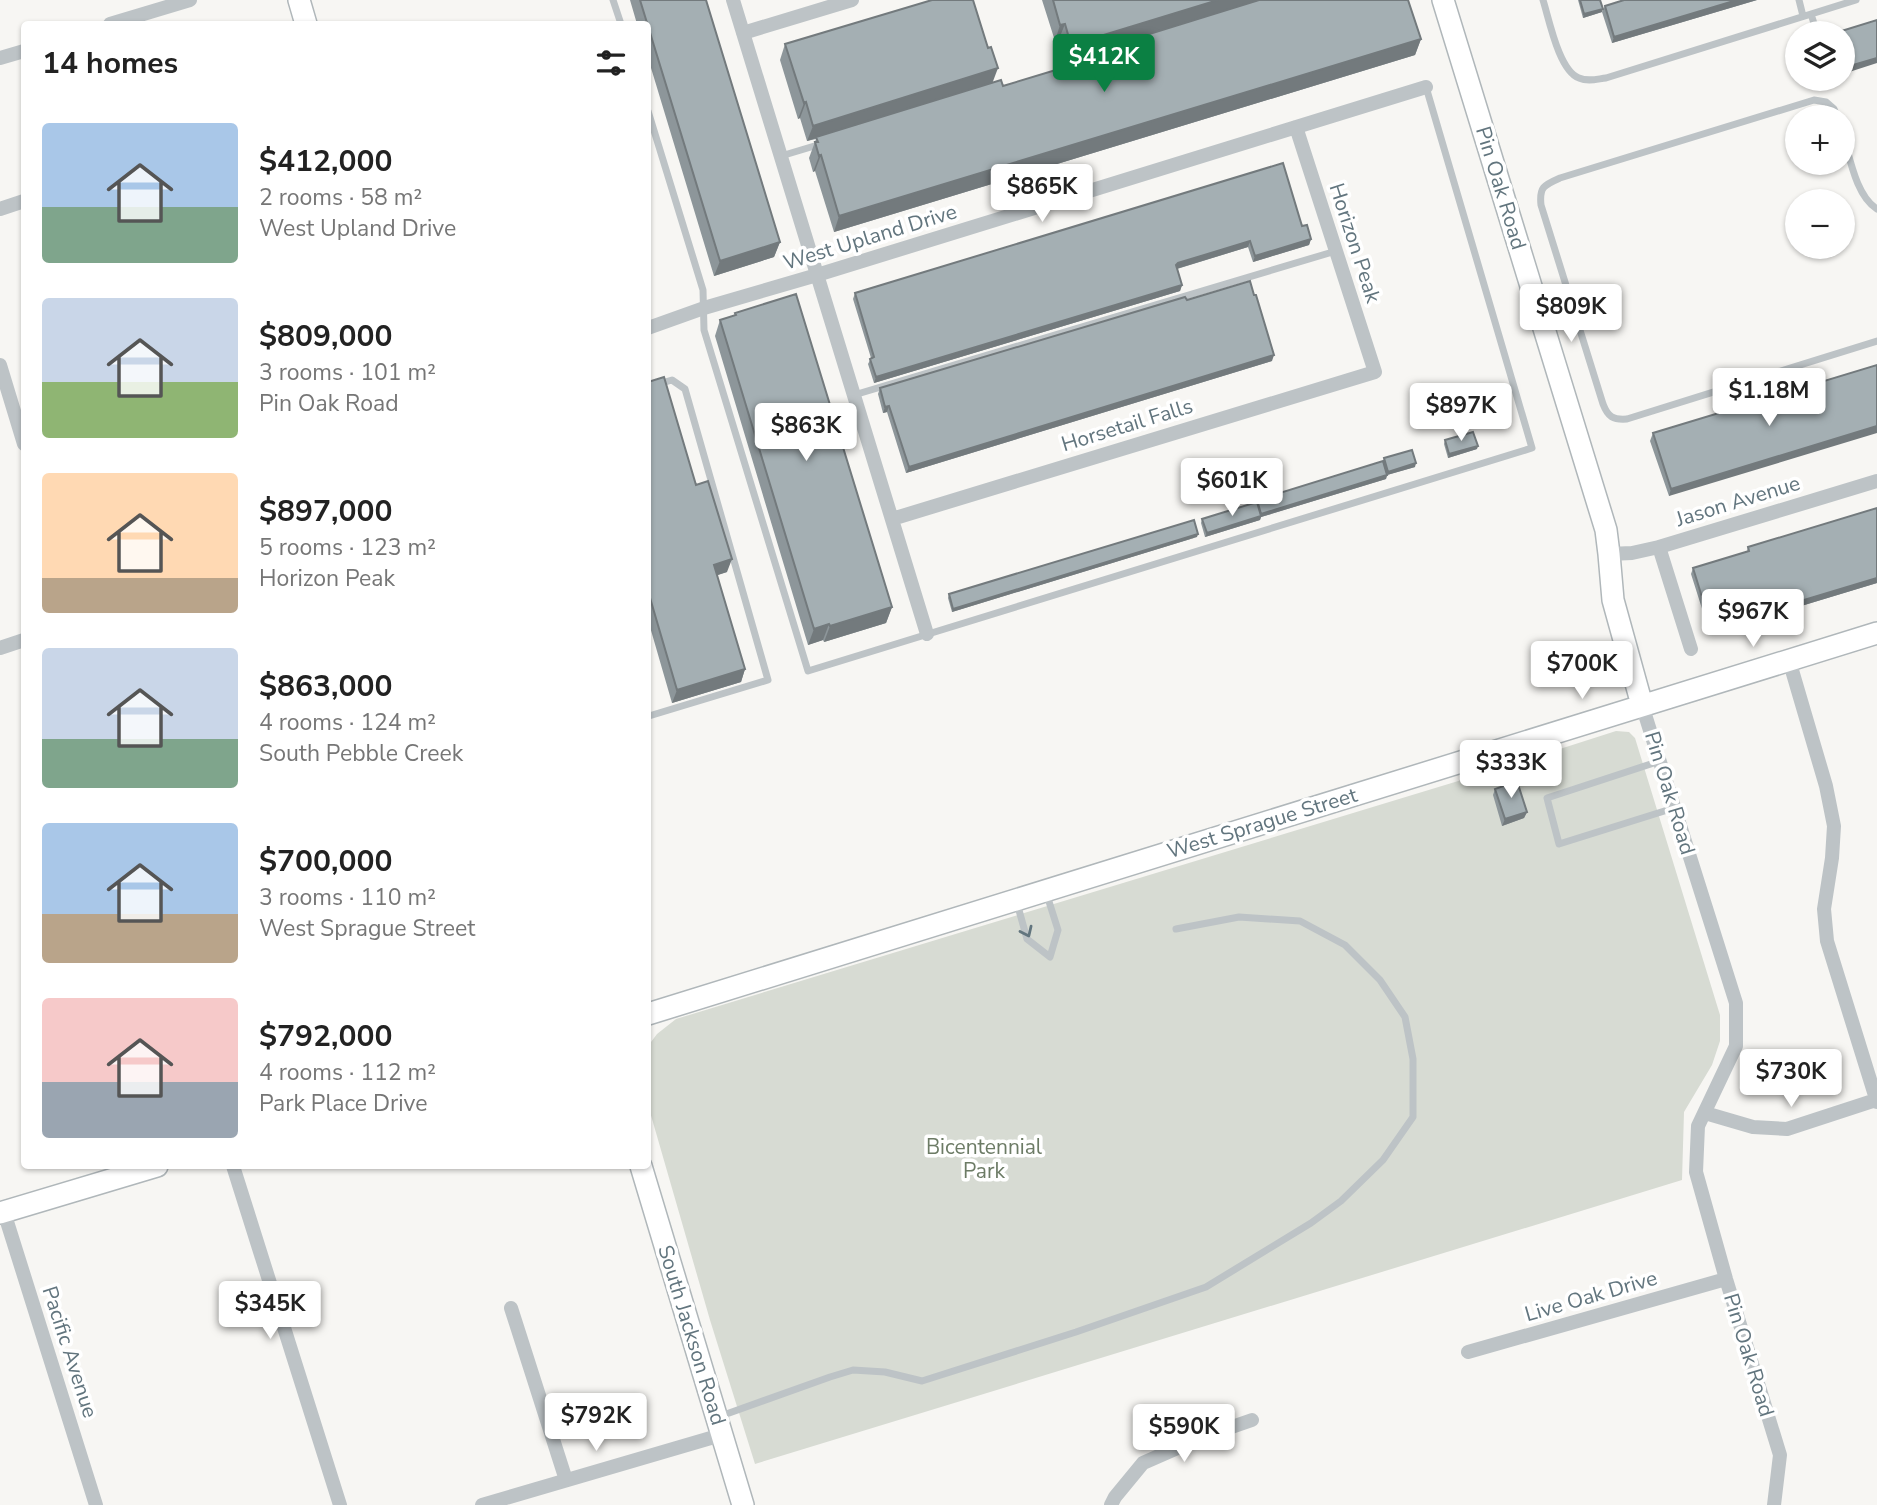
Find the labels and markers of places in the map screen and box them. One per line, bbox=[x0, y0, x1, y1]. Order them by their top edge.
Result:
pin: $412K bbox=[1055, 34, 1153, 94]
pin: $865K bbox=[993, 164, 1091, 224]
pin: $809K bbox=[1522, 284, 1620, 344]
pin: $1.18M bbox=[1712, 368, 1826, 428]
pin: $897K bbox=[1412, 384, 1510, 443]
pin: $863K bbox=[757, 404, 855, 463]
pin: $601K bbox=[1183, 458, 1281, 518]
pin: $967K bbox=[1704, 590, 1802, 649]
pin: $700K bbox=[1533, 642, 1631, 701]
pin: $333K bbox=[1462, 740, 1560, 800]
pin: $730K bbox=[1742, 1050, 1840, 1109]
pin: $345K bbox=[221, 1282, 319, 1341]
pin: $792K bbox=[547, 1394, 645, 1453]
pin: $590K bbox=[1135, 1404, 1233, 1464]

